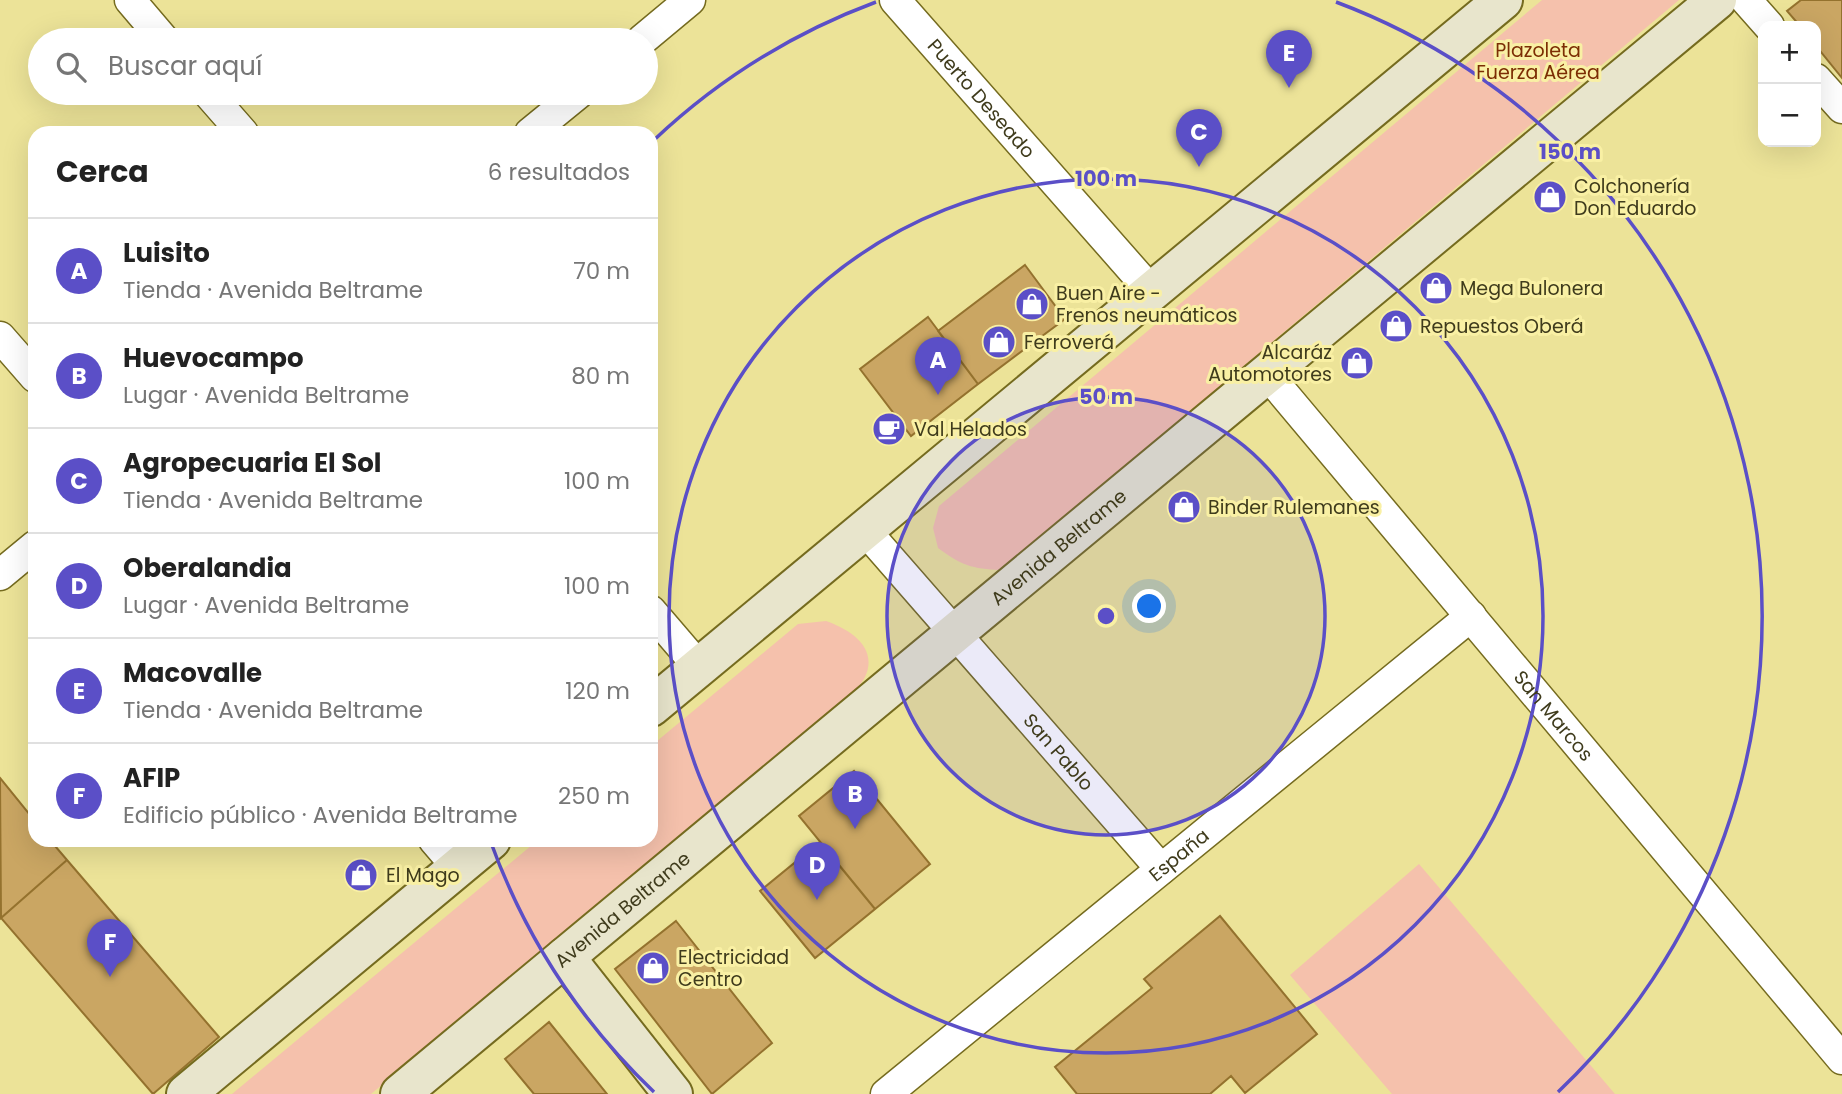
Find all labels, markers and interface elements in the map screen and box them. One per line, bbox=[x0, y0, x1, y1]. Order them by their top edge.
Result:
map controls bbox=[1758, 21, 1821, 147]
button: + bbox=[1758, 21, 1821, 84]
search box bbox=[28, 28, 658, 105]
pin: E bbox=[1266, 30, 1312, 88]
street label: Puerto Deseado bbox=[922, 33, 1042, 164]
park label: Plazoleta Fuerza Aérea bbox=[1476, 37, 1600, 86]
icon: search bbox=[52, 48, 90, 86]
text: Buscar aquí bbox=[108, 48, 262, 84]
button: − bbox=[1758, 84, 1821, 147]
pin: C bbox=[1176, 109, 1222, 167]
text: 150 m bbox=[1539, 137, 1601, 166]
text: Cerca bbox=[56, 150, 149, 193]
text: 6 resultados bbox=[488, 156, 630, 188]
text: 100 m bbox=[1075, 164, 1137, 193]
place label: Colchonería Don Eduardo bbox=[1574, 173, 1697, 222]
shop icon: Colchonería Don Eduardo bbox=[1531, 178, 1569, 216]
text: Luisito bbox=[123, 235, 210, 271]
text: A bbox=[71, 255, 87, 287]
text: 70 m bbox=[573, 255, 630, 287]
shop icon: Mega Bulonera bbox=[1417, 269, 1455, 307]
text: Tienda · Avenida Beltrame bbox=[123, 274, 423, 306]
place label: Mega Bulonera bbox=[1460, 275, 1603, 302]
place label: Buen Aire - Frenos neumáticos bbox=[1056, 280, 1237, 329]
shop icon: Buen Aire - Frenos neumáticos bbox=[1013, 285, 1051, 323]
shop icon: Repuestos Oberá bbox=[1377, 307, 1415, 345]
place label: Repuestos Oberá bbox=[1420, 313, 1584, 340]
shop icon: Ferroverá bbox=[980, 323, 1018, 361]
place label: Ferroverá bbox=[1024, 329, 1114, 356]
pin: A bbox=[915, 337, 961, 395]
place label: Alcaráz Automotores bbox=[1208, 339, 1332, 388]
text: Huevocampo bbox=[123, 340, 304, 376]
shop icon: Alcaráz Automotores bbox=[1338, 344, 1376, 382]
text: B bbox=[71, 360, 87, 392]
text: 80 m bbox=[571, 360, 630, 392]
text: Lugar · Avenida Beltrame bbox=[123, 379, 409, 411]
text: 50 m bbox=[1079, 382, 1133, 411]
cafe icon: Val Helados bbox=[870, 410, 908, 448]
place label: Val Helados bbox=[914, 416, 1027, 443]
text: Agropecuaria El Sol bbox=[123, 445, 382, 481]
text: C bbox=[70, 465, 88, 497]
text: 100 m bbox=[564, 465, 630, 497]
street label: Avenida Beltrame bbox=[985, 483, 1132, 612]
text: Tienda · Avenida Beltrame bbox=[123, 484, 423, 516]
shop icon: Binder Rulemanes bbox=[1165, 488, 1203, 526]
place label: Binder Rulemanes bbox=[1208, 494, 1380, 521]
text: Oberalandia bbox=[123, 550, 292, 586]
text: D bbox=[71, 570, 87, 602]
text: 100 m bbox=[564, 570, 630, 602]
text: Lugar · Avenida Beltrame bbox=[123, 589, 409, 621]
your location bbox=[1132, 589, 1166, 623]
centre of rings bbox=[1094, 604, 1118, 628]
text: Macovalle bbox=[123, 655, 262, 691]
street label: San Marcos bbox=[1508, 664, 1600, 767]
text: E bbox=[73, 675, 85, 707]
text: 120 m bbox=[565, 675, 630, 707]
text: Tienda · Avenida Beltrame bbox=[123, 694, 423, 726]
street label: San Pablo bbox=[1017, 707, 1100, 797]
text: AFIP bbox=[123, 760, 180, 796]
pin: B bbox=[832, 771, 878, 829]
text: F bbox=[73, 780, 85, 812]
text: 250 m bbox=[558, 780, 630, 812]
text: Edificio público · Avenida Beltrame bbox=[123, 799, 517, 831]
street label: España bbox=[1143, 822, 1215, 888]
pin: D bbox=[794, 842, 840, 900]
street label: Avenida Beltrame bbox=[549, 845, 696, 974]
shop icon: El Mago bbox=[342, 856, 380, 894]
place label: El Mago bbox=[386, 862, 460, 889]
pin: F bbox=[87, 919, 133, 977]
place label: Electricidad Centro bbox=[678, 944, 789, 993]
shop icon: Electricidad Centro bbox=[634, 949, 672, 987]

